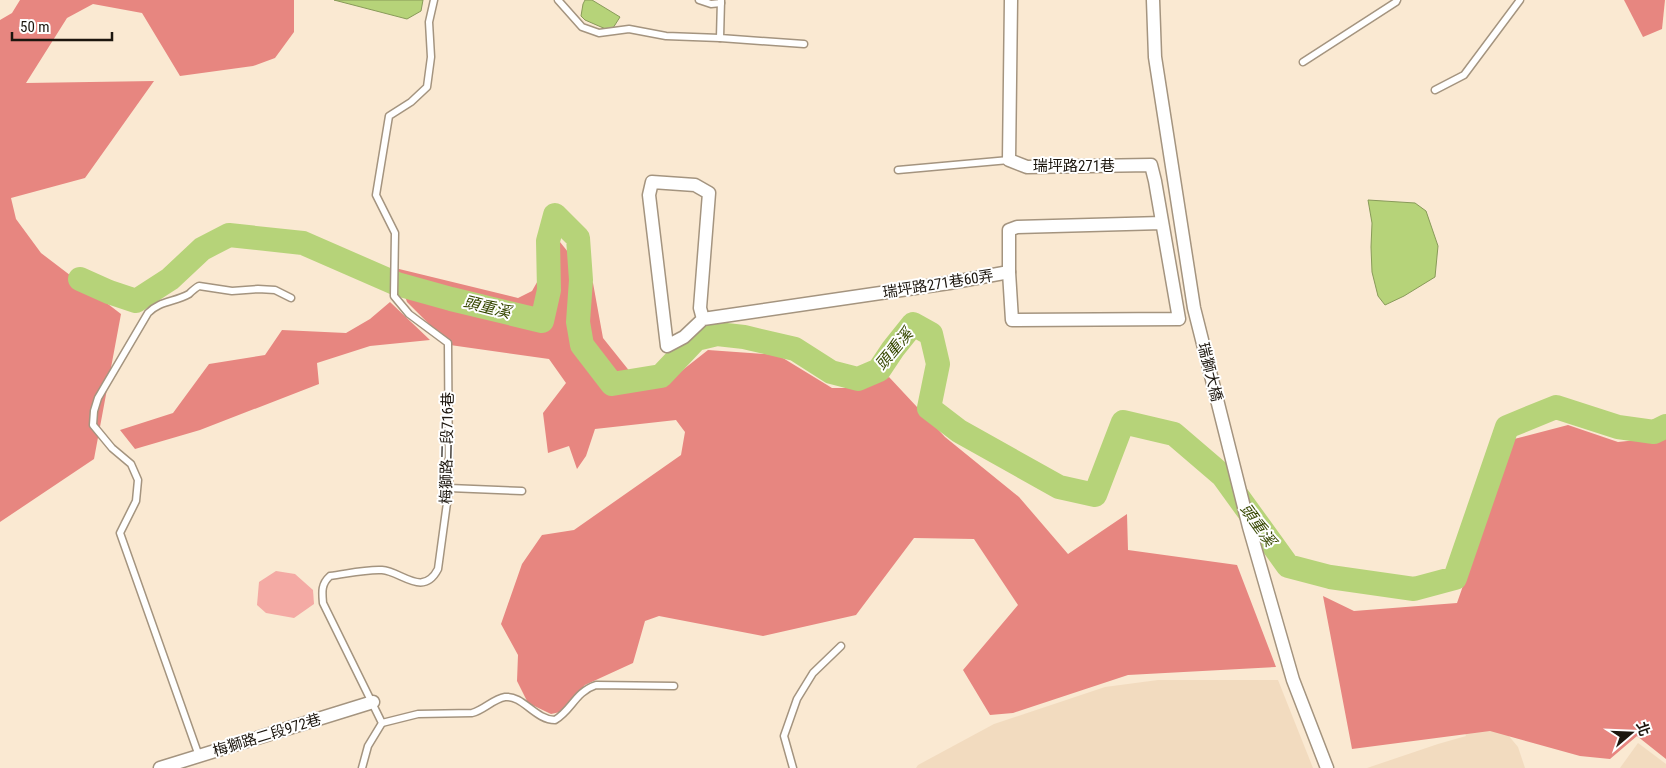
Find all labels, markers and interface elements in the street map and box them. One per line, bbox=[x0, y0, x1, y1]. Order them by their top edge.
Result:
scale bar bbox=[12, 10, 112, 42]
text: 50 m bbox=[20, 18, 50, 36]
street label: 瑞坪路271巷 bbox=[1033, 157, 1115, 175]
street label: 瑞坪路271巷60弄 bbox=[881, 266, 995, 302]
water label: 頭重溪 bbox=[461, 292, 515, 323]
water label: 頭重溪 bbox=[871, 323, 918, 373]
street label: 瑞獅大橋 bbox=[1194, 341, 1226, 403]
street label: 梅獅路二段716巷 bbox=[437, 392, 457, 504]
water label: 頭重溪 bbox=[1236, 500, 1281, 552]
north arrow bbox=[1606, 708, 1656, 758]
street label: 梅獅路二段972巷 bbox=[211, 710, 323, 760]
text: 北 bbox=[1633, 720, 1653, 738]

